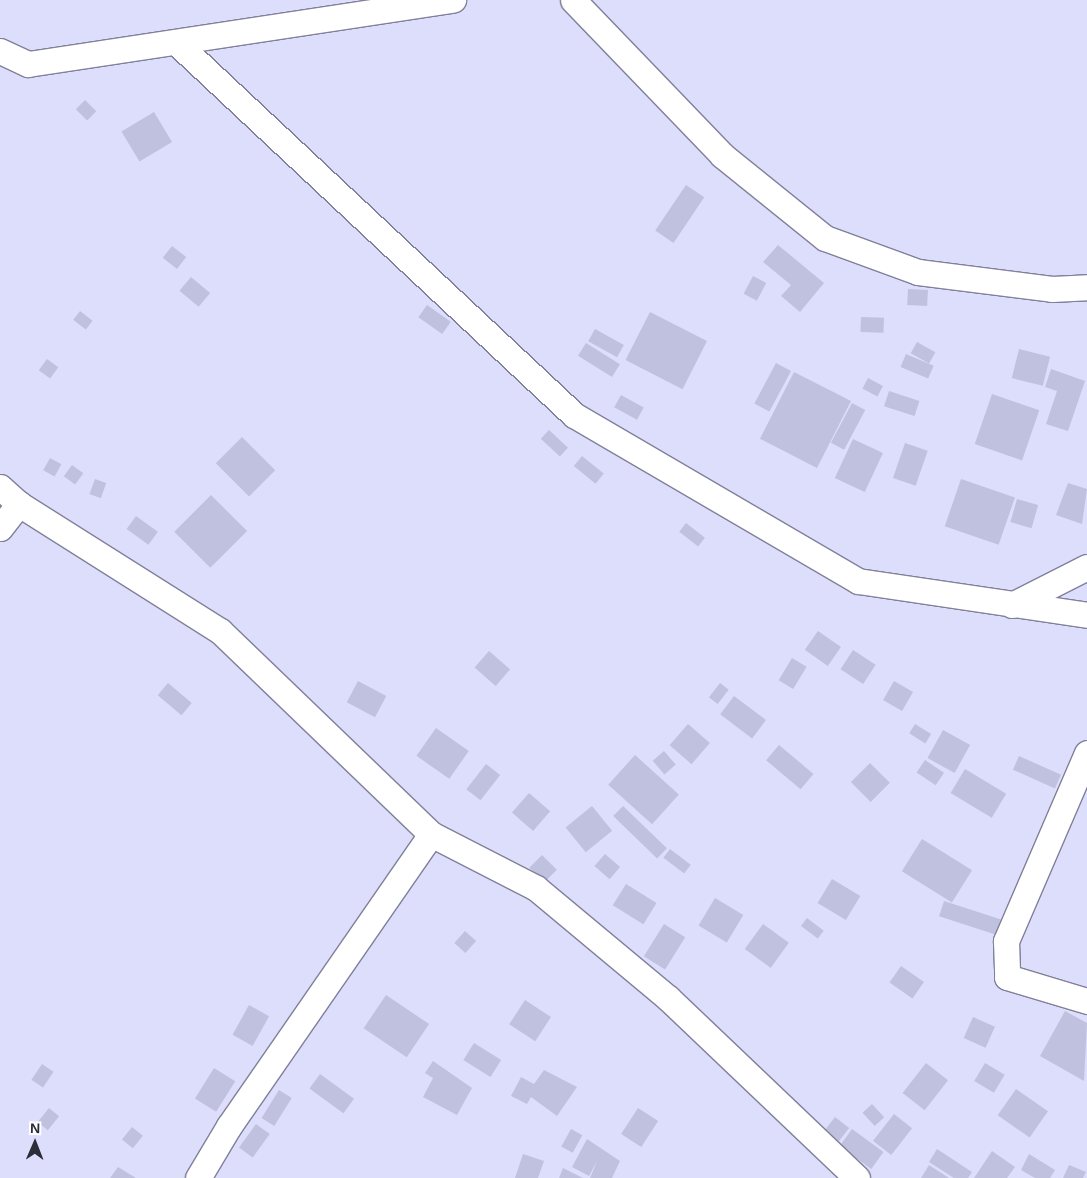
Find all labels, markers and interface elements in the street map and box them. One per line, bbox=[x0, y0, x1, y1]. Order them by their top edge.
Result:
north arrow bbox=[10, 1118, 60, 1168]
text: N bbox=[30, 1120, 40, 1136]

